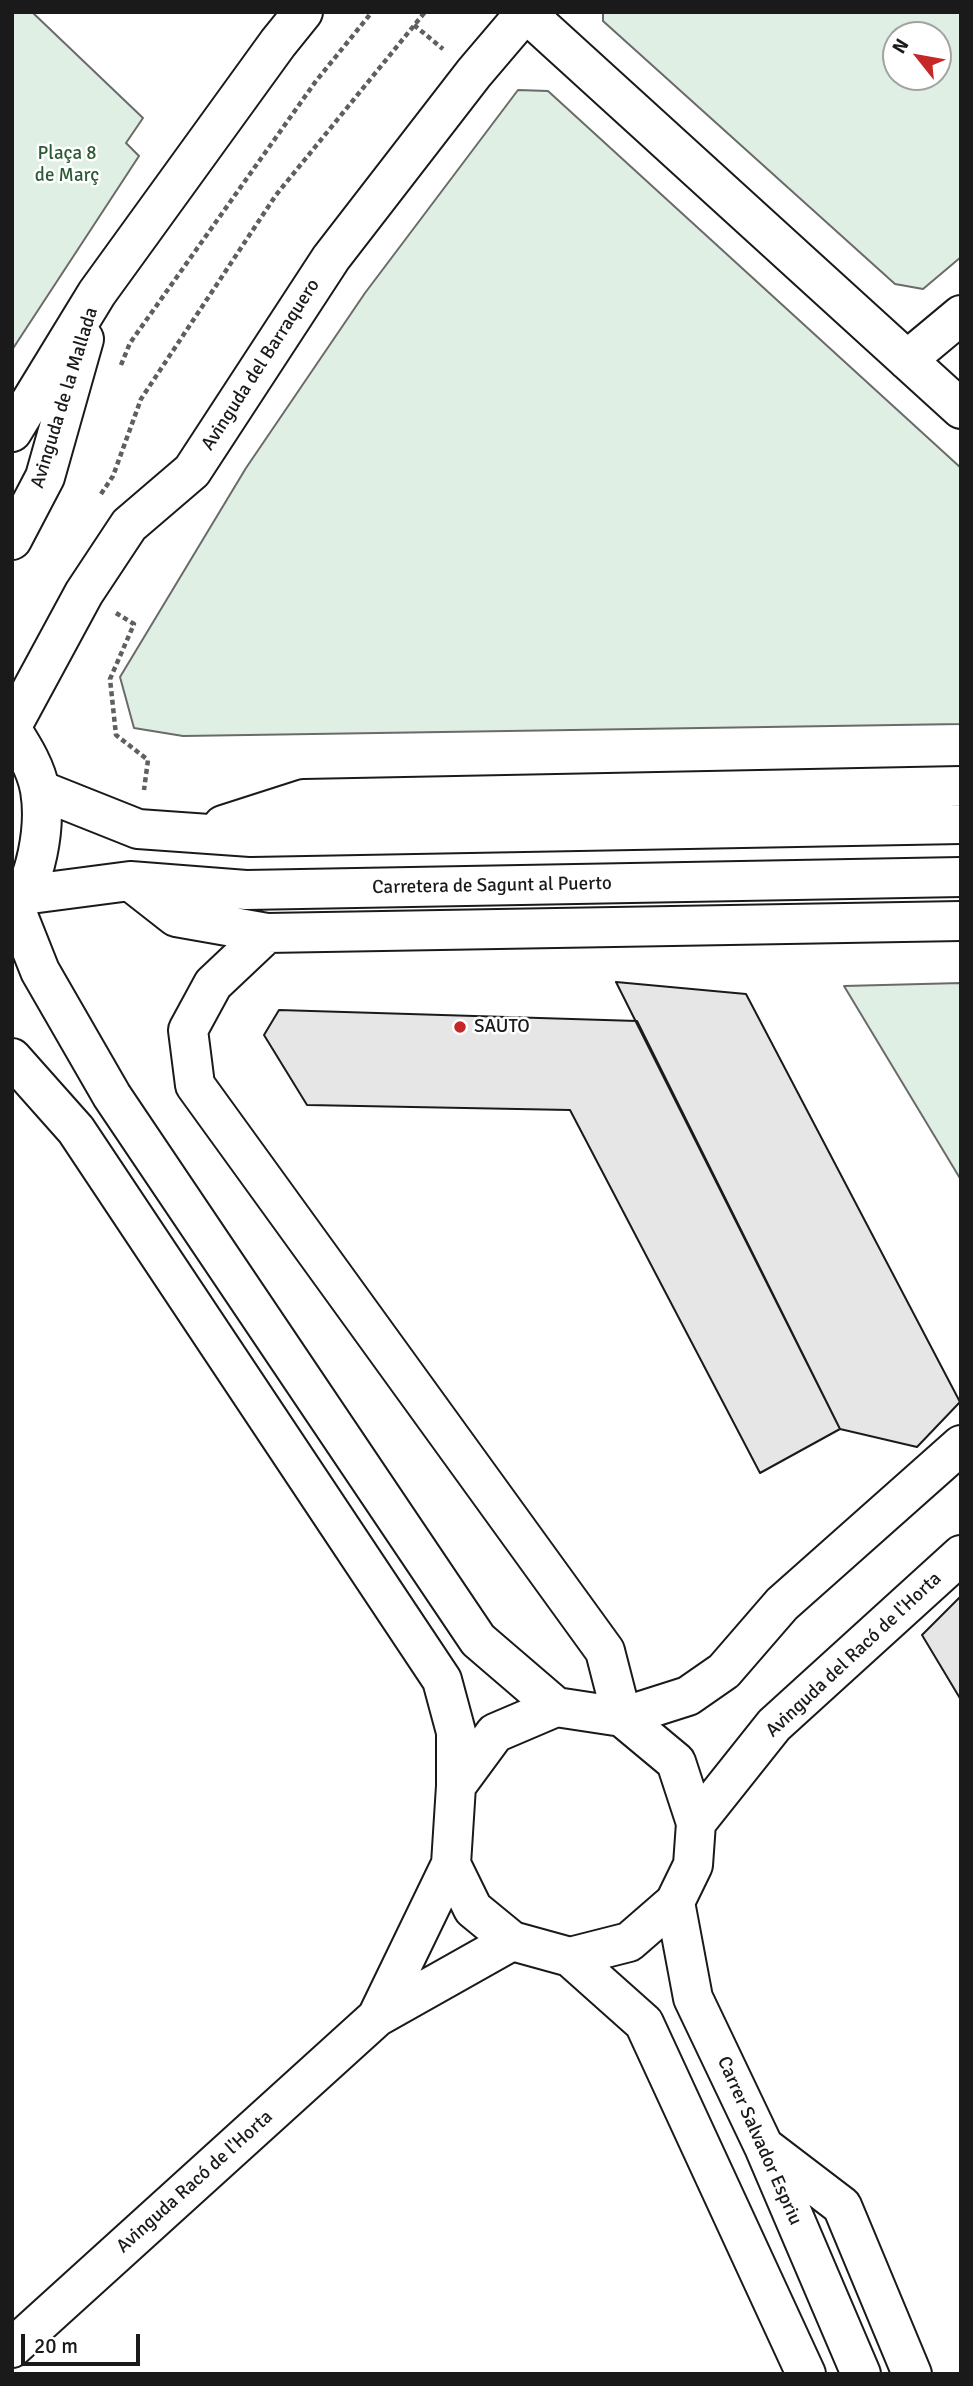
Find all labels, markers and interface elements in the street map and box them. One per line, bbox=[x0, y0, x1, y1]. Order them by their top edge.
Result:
north arrow bbox=[882, 21, 952, 91]
text: N bbox=[887, 34, 914, 58]
park label: Plaça 8 de Març bbox=[35, 143, 99, 187]
street label: Avinguda del Barraquero bbox=[197, 275, 325, 455]
street label: Avinguda de la Mallada bbox=[27, 305, 103, 491]
street label: Carretera de Sagunt al Puerto bbox=[372, 873, 612, 899]
place label: SAUTO bbox=[474, 1016, 530, 1038]
marker: SAUTO bbox=[452, 1019, 468, 1035]
street label: Avinguda del Racó de l'Horta bbox=[762, 1568, 946, 1742]
street label: Carrer Salvador Espriu bbox=[712, 2053, 806, 2229]
street label: Avinguda Racó de l'Horta bbox=[112, 2106, 278, 2258]
scale bar bbox=[24, 2320, 144, 2364]
text: 20 m bbox=[34, 2333, 78, 2359]

